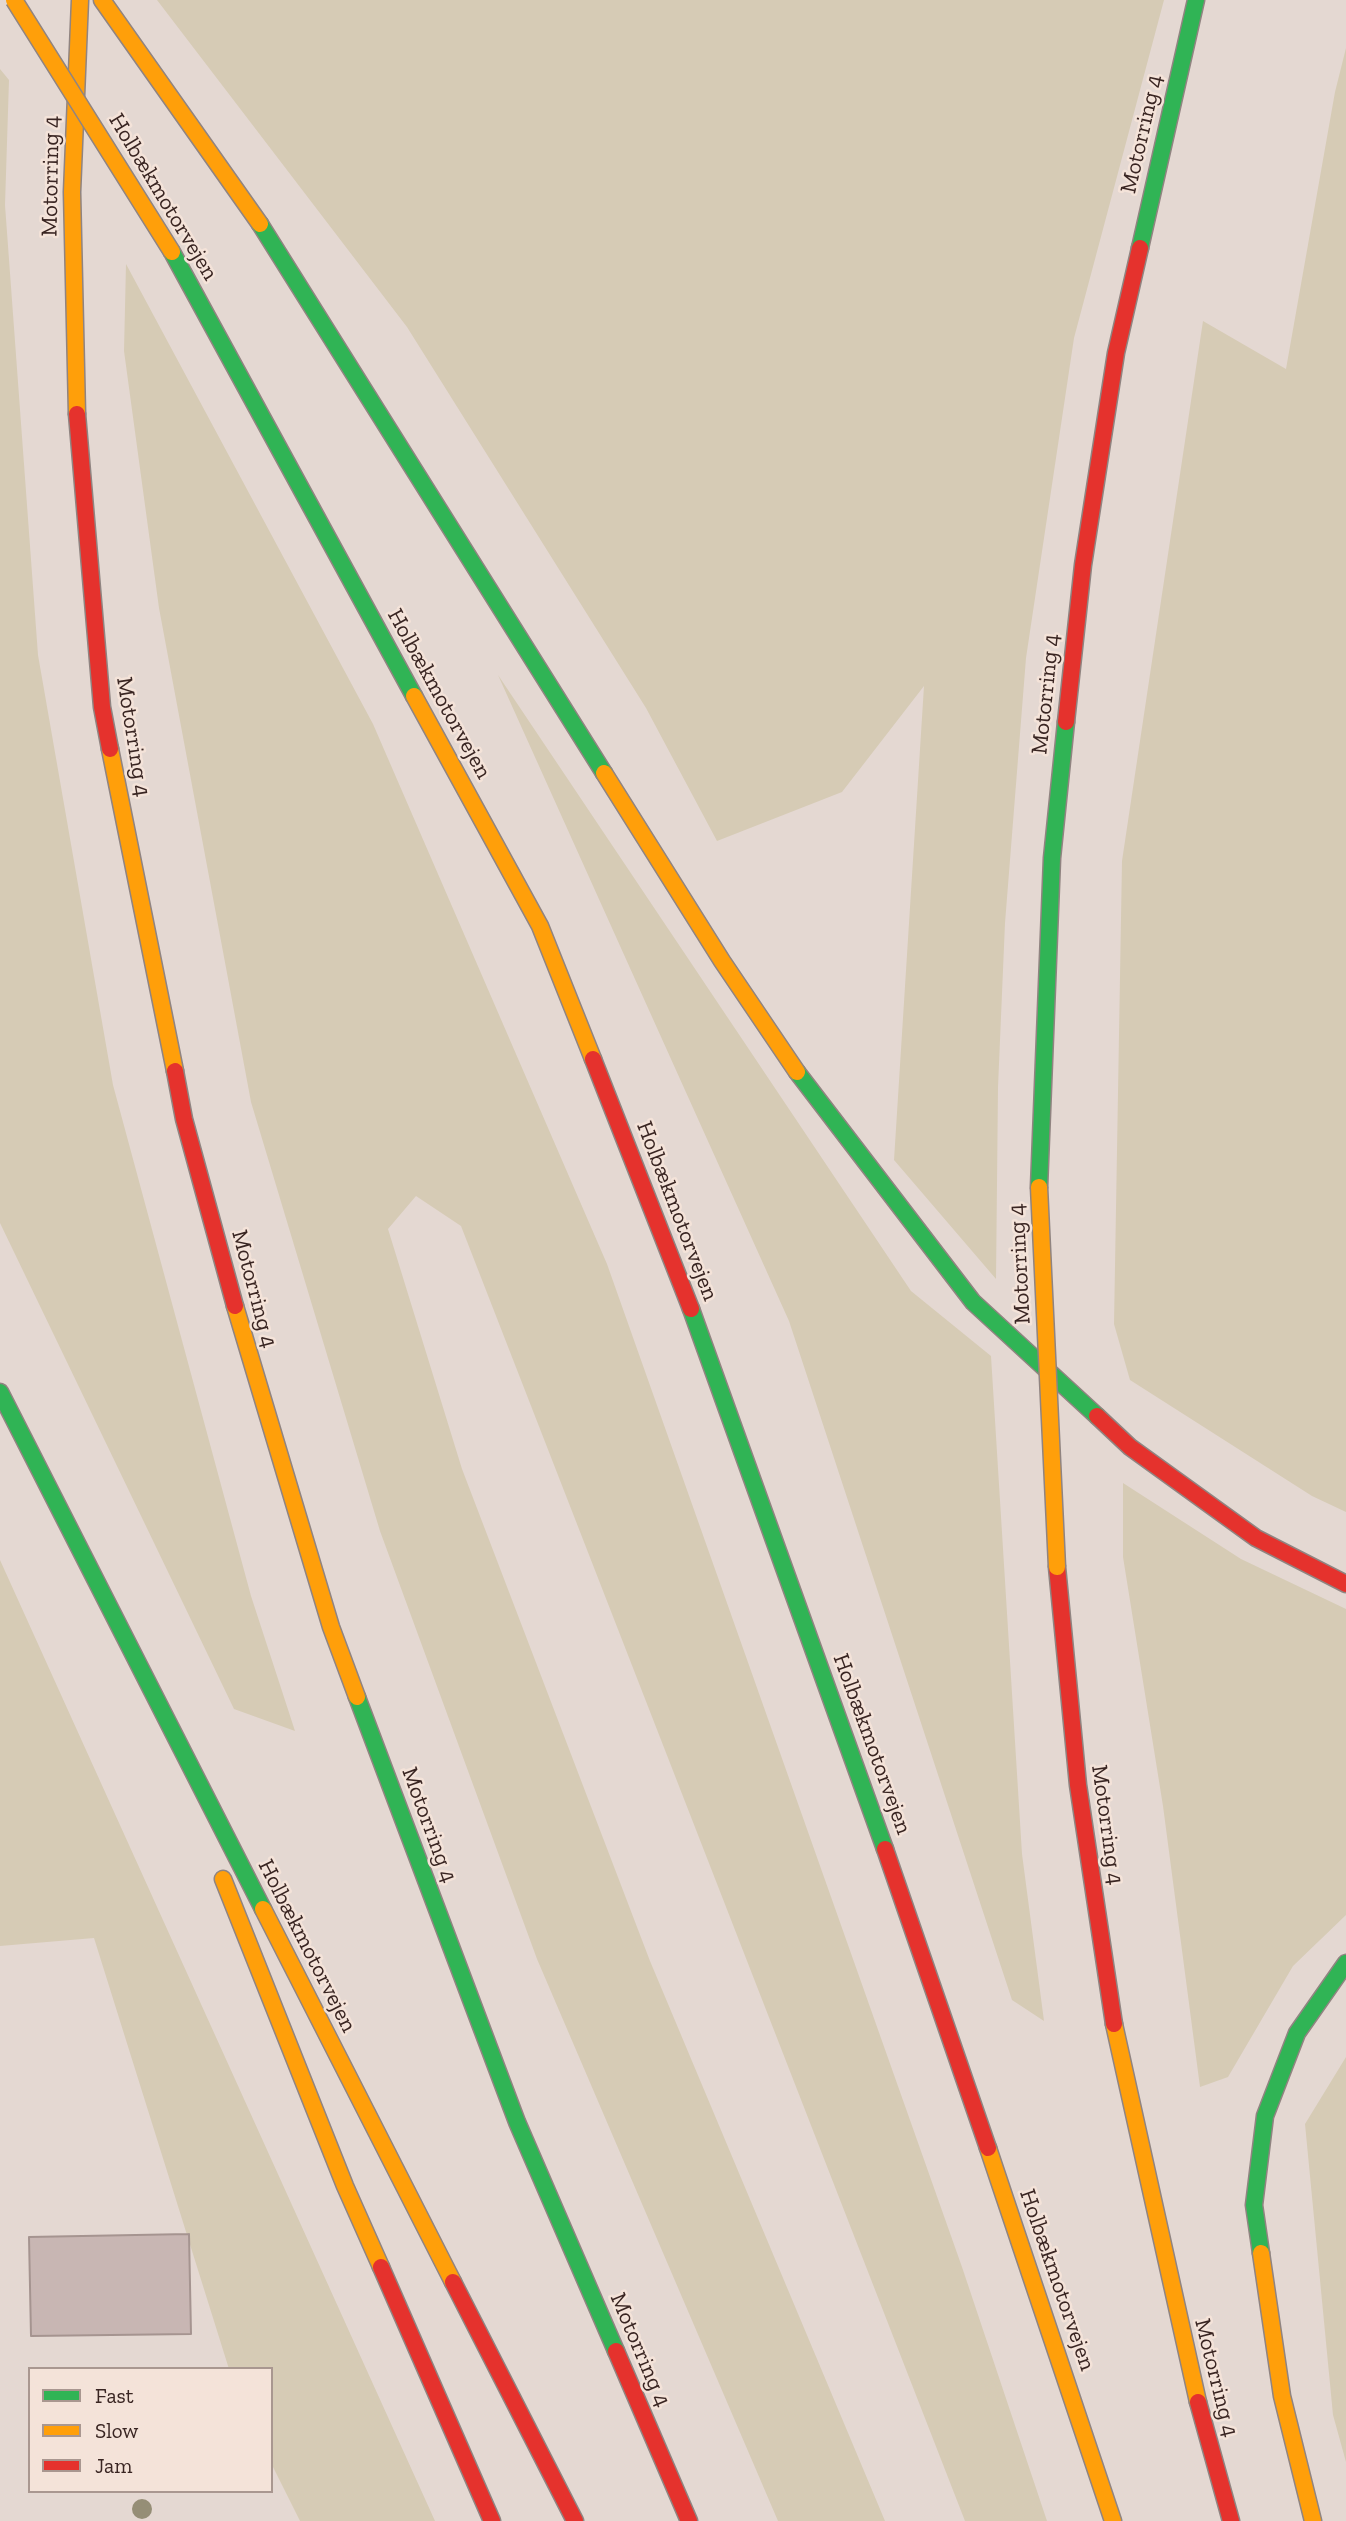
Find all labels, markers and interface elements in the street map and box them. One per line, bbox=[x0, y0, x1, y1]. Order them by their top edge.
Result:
street label: Motorring 4 bbox=[1115, 72, 1169, 196]
street label: Holbækmotorvejen bbox=[102, 108, 224, 286]
street label: Motorring 4 bbox=[36, 115, 66, 237]
street label: Holbækmotorvejen bbox=[381, 604, 497, 784]
street label: Motorring 4 bbox=[1026, 632, 1066, 756]
street label: Motorring 4 bbox=[110, 675, 156, 799]
street label: Holbækmotorvejen bbox=[630, 1117, 724, 1305]
street label: Motorring 4 bbox=[1003, 1203, 1037, 1325]
street label: Motorring 4 bbox=[225, 1227, 283, 1351]
street label: Holbækmotorvejen bbox=[827, 1650, 917, 1838]
street label: Motorring 4 bbox=[395, 1763, 463, 1887]
street label: Motorring 4 bbox=[1085, 1763, 1129, 1887]
street label: Holbækmotorvejen bbox=[252, 1855, 362, 2037]
street label: Holbækmotorvejen bbox=[1013, 2186, 1101, 2374]
street label: Motorring 4 bbox=[604, 2289, 676, 2411]
street label: Motorring 4 bbox=[1188, 2316, 1244, 2440]
legend bbox=[28, 2367, 273, 2493]
text: Fast bbox=[95, 2383, 134, 2408]
text: Slow bbox=[95, 2418, 138, 2443]
text: Jam bbox=[95, 2453, 132, 2478]

